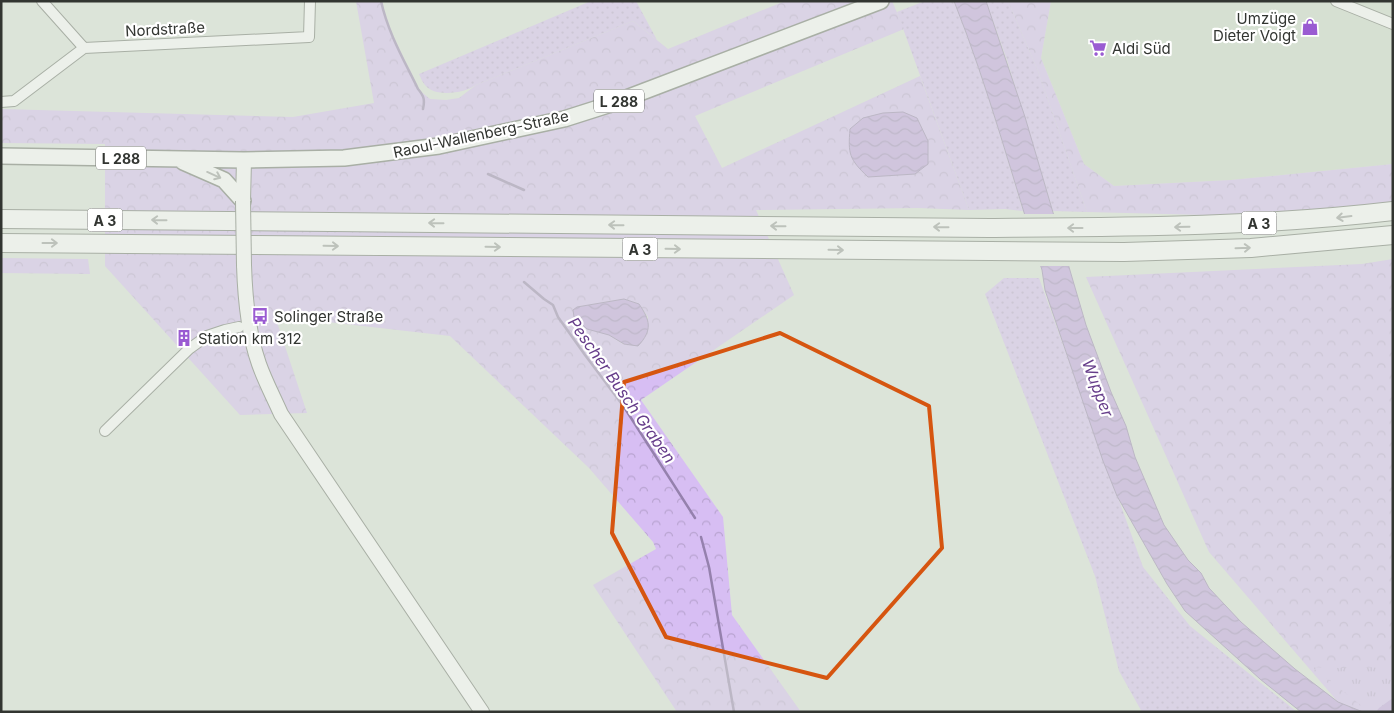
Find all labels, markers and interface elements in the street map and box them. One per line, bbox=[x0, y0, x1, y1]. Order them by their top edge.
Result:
place label: Umzüge Dieter Voigt bbox=[1213, 9, 1296, 45]
street label: Nordstraße bbox=[125, 17, 205, 41]
shop icon: Umzüge Dieter Voigt bbox=[1300, 17, 1320, 37]
supermarket icon: Aldi Süd bbox=[1088, 38, 1108, 58]
place label: Aldi Süd bbox=[1112, 39, 1171, 58]
road number: L 288 bbox=[594, 90, 644, 112]
street label: Raoul-Wallenberg-Straße bbox=[391, 106, 571, 162]
road number: L 288 bbox=[96, 146, 146, 170]
one-way arrow bbox=[206, 171, 221, 181]
road number: A 3 bbox=[88, 208, 122, 232]
road number: A 3 bbox=[1242, 212, 1276, 234]
one-way arrow bbox=[1337, 212, 1353, 222]
one-way arrow bbox=[152, 215, 168, 225]
one-way arrow bbox=[428, 218, 444, 228]
one-way arrow bbox=[608, 220, 624, 229]
one-way arrow bbox=[771, 221, 787, 231]
one-way arrow bbox=[1174, 222, 1190, 232]
one-way arrow bbox=[933, 223, 949, 232]
one-way arrow bbox=[1067, 223, 1084, 233]
one-way arrow bbox=[42, 238, 58, 248]
road number: A 3 bbox=[622, 238, 658, 260]
one-way arrow bbox=[322, 241, 339, 251]
one-way arrow bbox=[485, 242, 501, 252]
one-way arrow bbox=[1234, 243, 1250, 253]
one-way arrow bbox=[665, 244, 681, 254]
one-way arrow bbox=[828, 245, 844, 255]
bus stop icon: Solinger Straße bbox=[250, 306, 270, 326]
place label: Solinger Straße bbox=[274, 307, 383, 326]
water label: Pescher Busch Graben bbox=[564, 313, 680, 467]
building icon: Station km 312 bbox=[174, 328, 194, 348]
place label: Station km 312 bbox=[198, 329, 302, 348]
water label: Wupper bbox=[1078, 356, 1118, 421]

